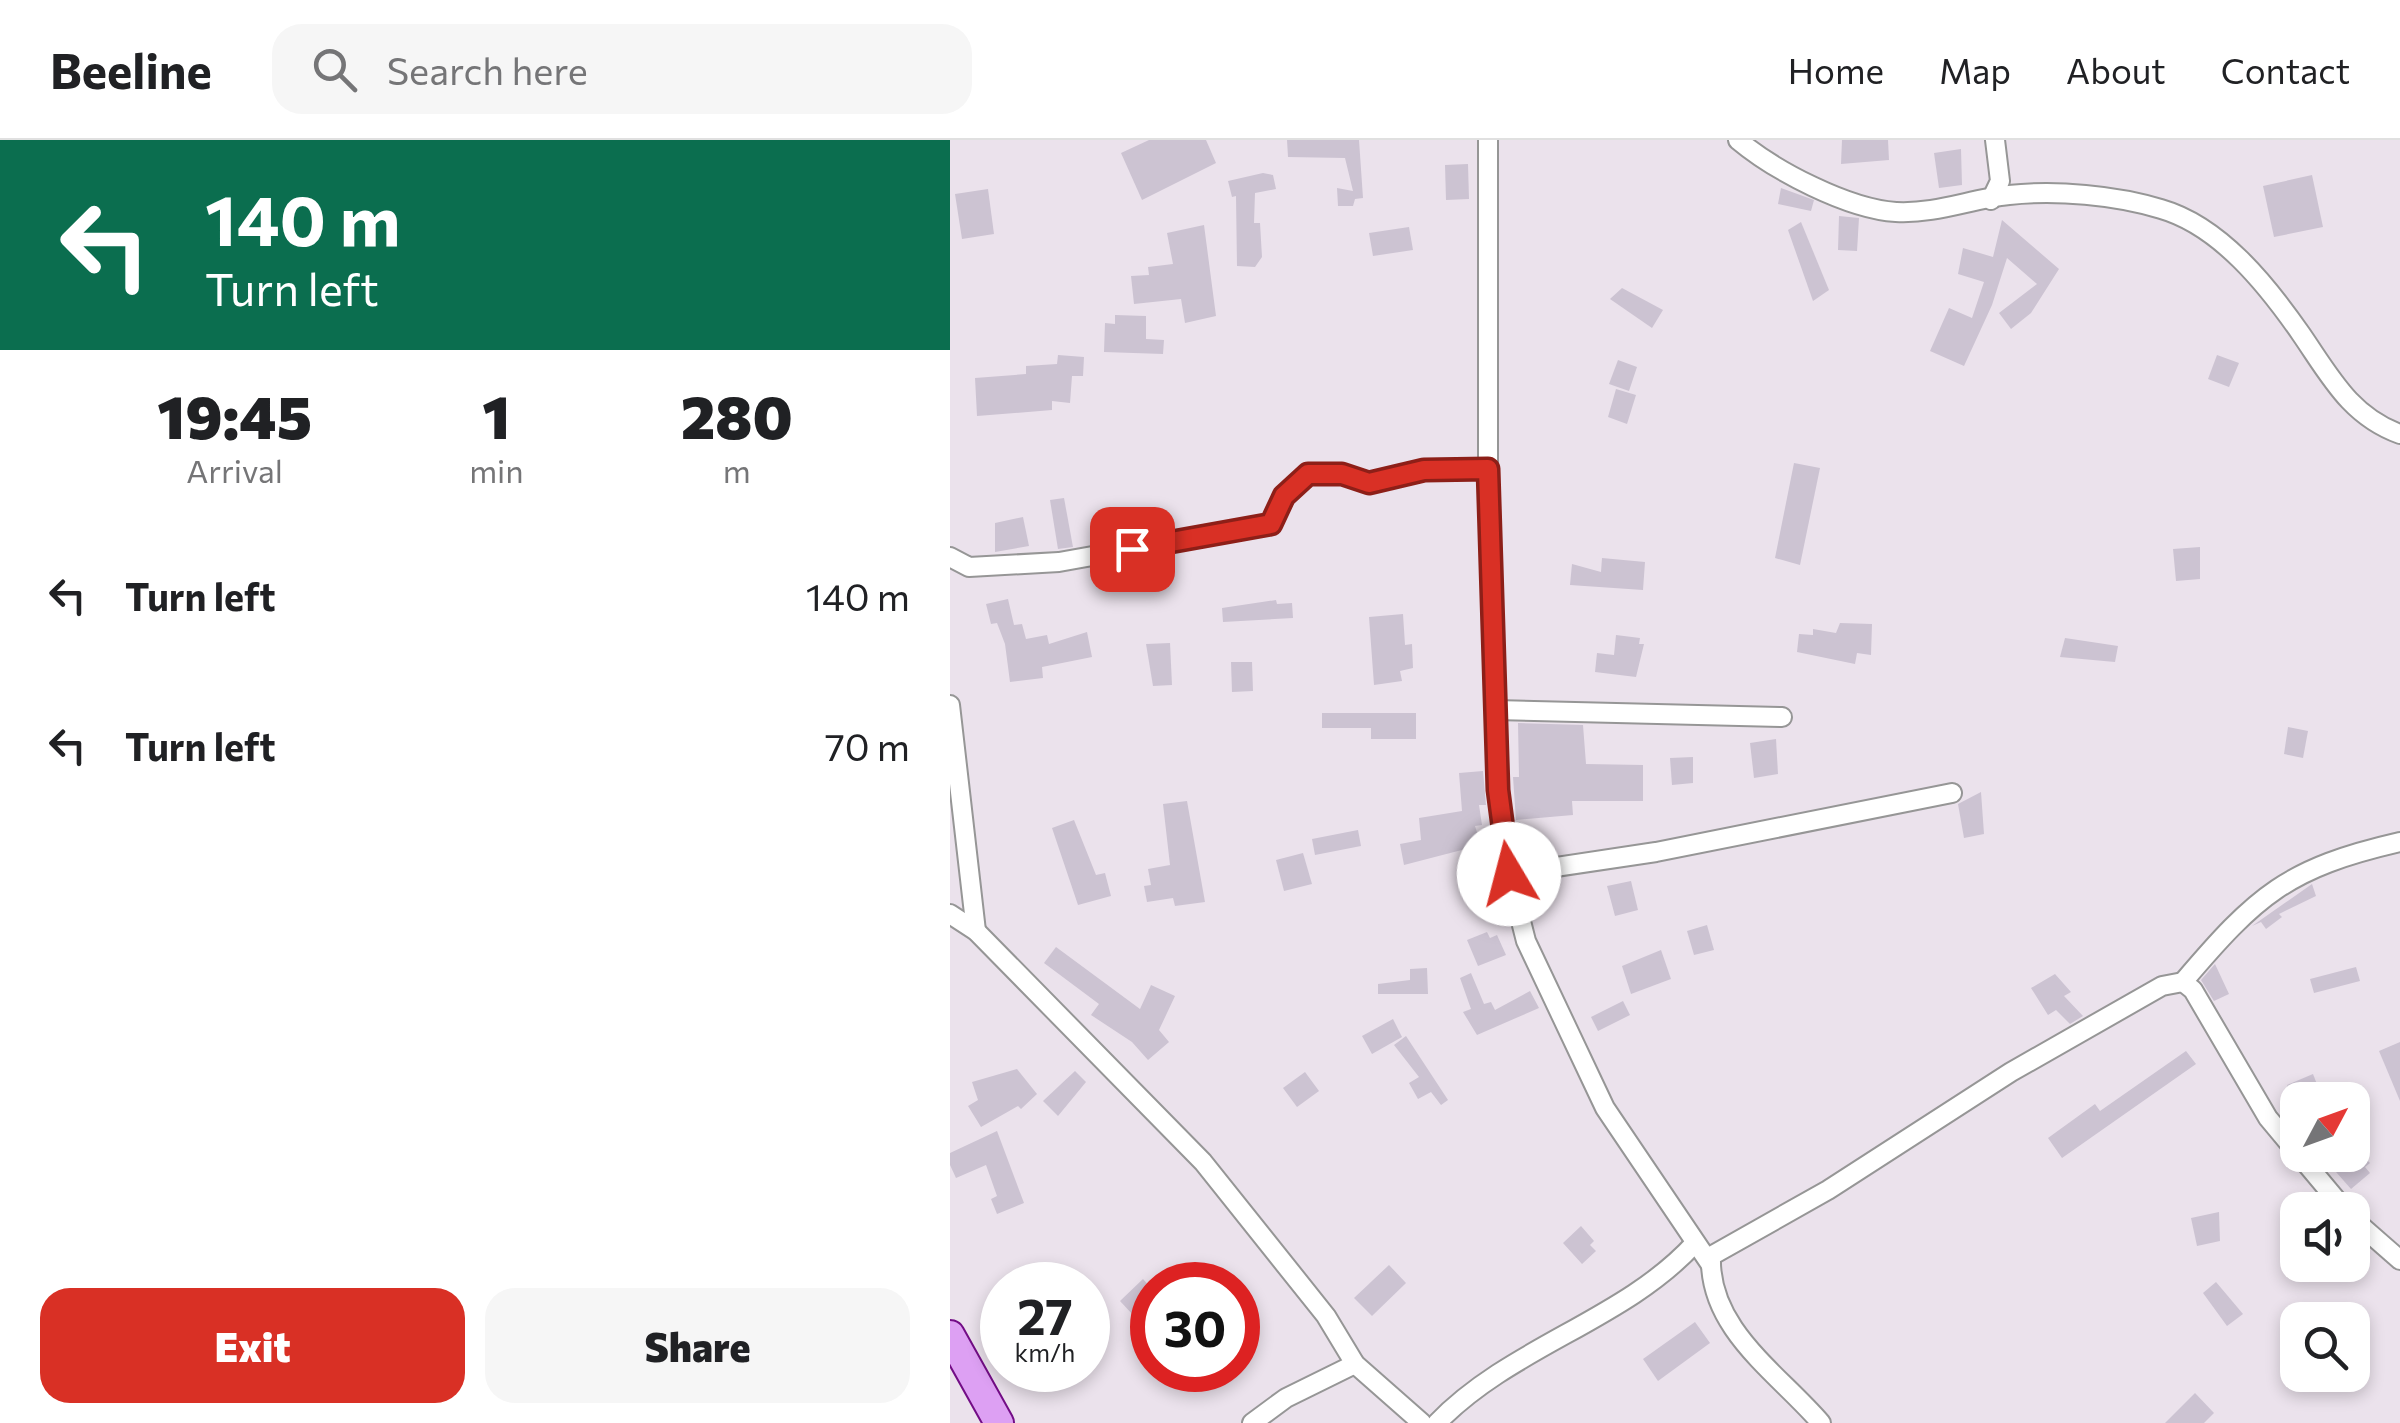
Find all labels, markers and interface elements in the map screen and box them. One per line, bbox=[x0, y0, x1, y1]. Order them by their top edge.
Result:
search box bbox=[272, 24, 972, 114]
text: Beeline bbox=[50, 40, 212, 99]
icon: search bbox=[307, 42, 362, 97]
text: Search here bbox=[387, 46, 588, 93]
text: Home bbox=[1788, 48, 1884, 91]
text: Map bbox=[1939, 48, 2011, 91]
text: About bbox=[2066, 48, 2166, 91]
text: Contact bbox=[2221, 48, 2350, 91]
text: 140 m bbox=[205, 175, 401, 260]
icon: left bbox=[40, 180, 170, 310]
text: Turn left bbox=[205, 260, 379, 315]
text: 19:45 bbox=[157, 378, 312, 451]
text: 1 bbox=[482, 378, 510, 451]
text: 280 bbox=[681, 378, 793, 451]
text: Arrival bbox=[186, 450, 283, 490]
text: min bbox=[469, 450, 524, 490]
text: m bbox=[723, 450, 751, 490]
pin bbox=[1090, 507, 1175, 592]
icon: arrive bbox=[1105, 522, 1160, 577]
icon: left bbox=[40, 568, 95, 623]
text: Turn left bbox=[125, 572, 276, 619]
text: 140 m bbox=[806, 572, 910, 619]
icon: left bbox=[40, 718, 95, 773]
text: Turn left bbox=[125, 722, 276, 769]
text: 70 m bbox=[825, 722, 910, 769]
position arrow bbox=[1457, 822, 1561, 926]
north arrow bbox=[2280, 1082, 2370, 1172]
map controls bbox=[2280, 1082, 2370, 1392]
button: sound bbox=[2280, 1192, 2370, 1282]
speed limit sign: 30 bbox=[1130, 1262, 1260, 1392]
text: 27 bbox=[1017, 1284, 1073, 1345]
button: Exit bbox=[40, 1288, 465, 1403]
button: Share bbox=[485, 1288, 910, 1403]
button: search bbox=[2280, 1302, 2370, 1392]
text: km/h bbox=[1015, 1337, 1075, 1367]

